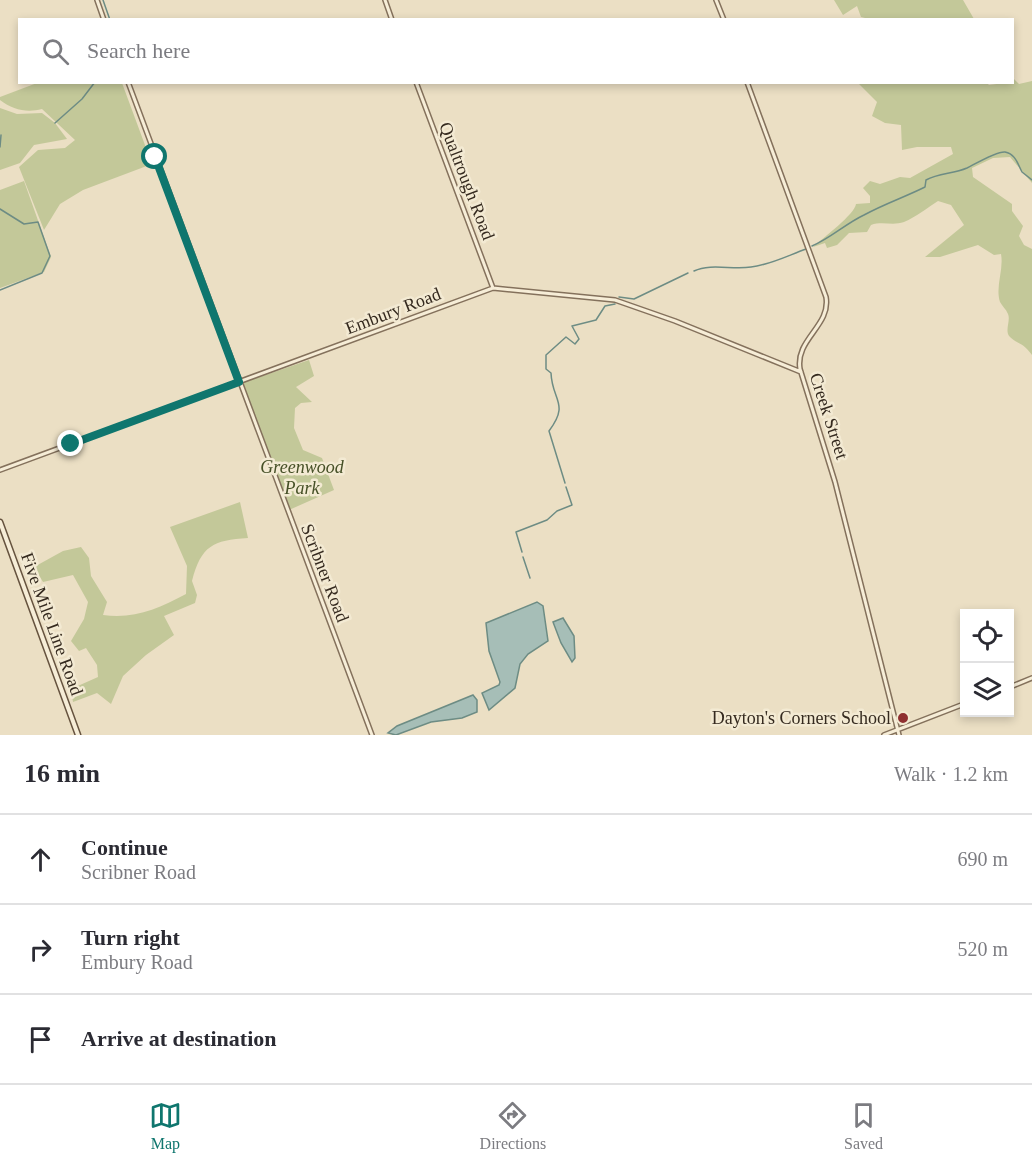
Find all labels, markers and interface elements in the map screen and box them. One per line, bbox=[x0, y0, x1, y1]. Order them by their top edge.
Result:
search box bbox=[18, 18, 1014, 84]
icon: search bbox=[39, 35, 72, 68]
text: Search here bbox=[87, 38, 190, 63]
street label: Qualtrough Road bbox=[435, 119, 499, 243]
route start bbox=[141, 143, 167, 169]
street label: Embury Road bbox=[343, 284, 443, 338]
street label: Creek Street bbox=[806, 370, 852, 462]
route end bbox=[57, 430, 83, 456]
park label: Greenwood Park bbox=[260, 457, 345, 498]
street label: Scribner Road bbox=[297, 521, 353, 625]
street label: Five Mile Line Road bbox=[17, 550, 87, 698]
map controls bbox=[960, 609, 1014, 717]
button: locate bbox=[960, 609, 1014, 663]
button: layers bbox=[960, 663, 1014, 717]
place label: Dayton's Corners School bbox=[712, 708, 891, 728]
marker: Dayton's Corners School bbox=[896, 711, 910, 725]
text: 16 min bbox=[24, 759, 100, 788]
text: Walk · 1.2 km bbox=[894, 763, 1008, 785]
text: Continue bbox=[81, 835, 168, 860]
icon: ahead bbox=[24, 843, 57, 876]
text: 690 m bbox=[957, 848, 1008, 870]
text: Scribner Road bbox=[81, 861, 196, 883]
text: Turn right bbox=[81, 925, 180, 950]
icon: right bbox=[24, 933, 57, 966]
text: 520 m bbox=[957, 938, 1008, 960]
text: Embury Road bbox=[81, 951, 193, 973]
icon: arrive bbox=[24, 1023, 57, 1056]
text: Arrive at destination bbox=[81, 1026, 277, 1051]
tab: Map bbox=[149, 1099, 182, 1153]
tab: Directions bbox=[480, 1099, 546, 1153]
tab: Saved bbox=[844, 1099, 883, 1153]

